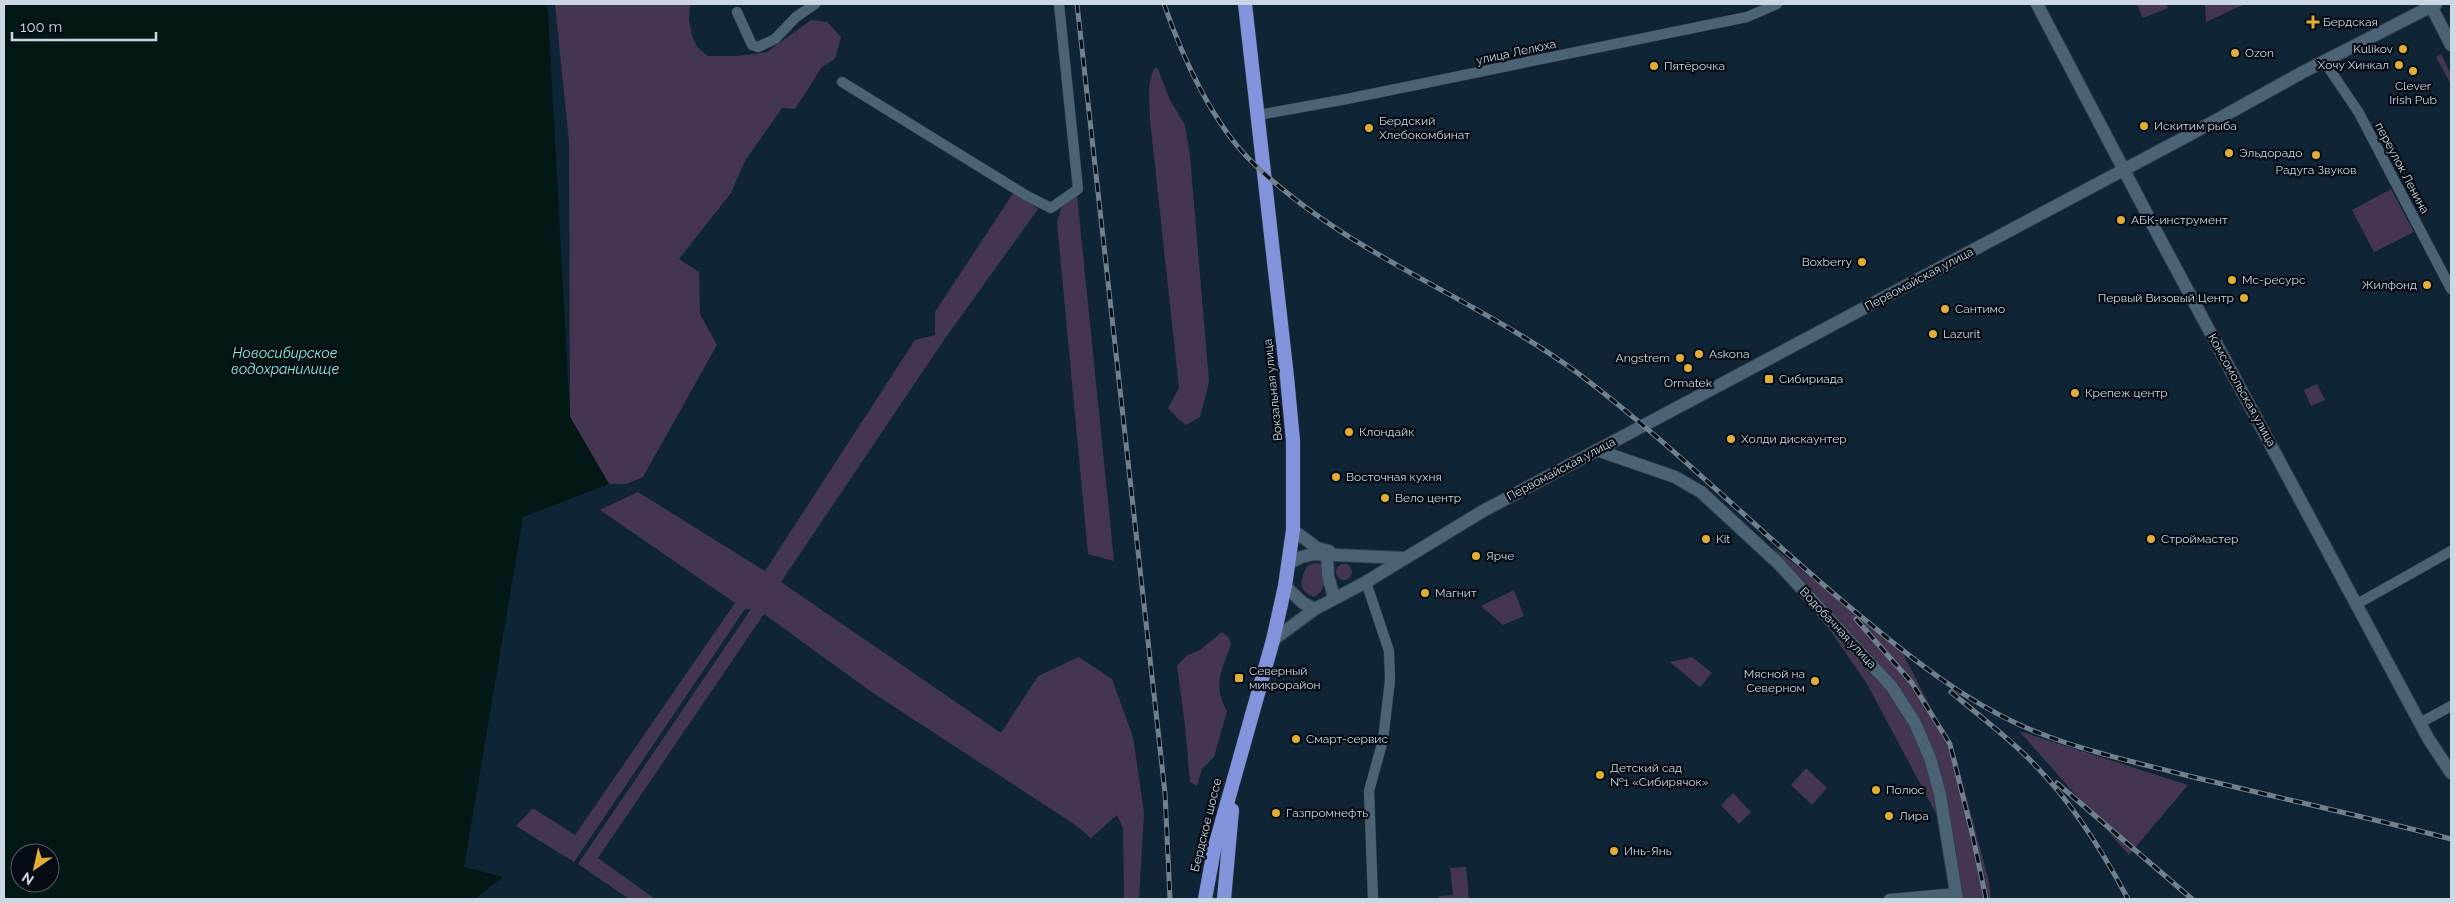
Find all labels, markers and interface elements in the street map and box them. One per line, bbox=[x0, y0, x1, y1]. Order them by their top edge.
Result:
scale bar bbox=[12, 10, 156, 42]
place label: Бердская bbox=[2323, 15, 2378, 29]
marker: Бердская bbox=[2307, 16, 2319, 28]
text: 100 m bbox=[20, 18, 62, 36]
street label: улица Лелюха bbox=[1475, 37, 1557, 67]
place label: Kulikov bbox=[2353, 42, 2394, 56]
marker: Kulikov bbox=[2397, 43, 2409, 55]
place label: Ozon bbox=[2245, 46, 2274, 60]
marker: Ozon bbox=[2229, 47, 2241, 59]
place label: Хочу Хинкал bbox=[2318, 58, 2389, 72]
place label: Пятёрочка bbox=[1664, 59, 1725, 73]
marker: Хочу Хинкал bbox=[2393, 59, 2405, 71]
marker: Пятёрочка bbox=[1648, 60, 1660, 72]
marker: Clever Irish Pub bbox=[2407, 65, 2419, 77]
place label: Clever Irish Pub bbox=[2389, 79, 2437, 107]
place label: Бердский Хлебокомбинат bbox=[1379, 114, 1470, 142]
place label: Искитим рыба bbox=[2154, 119, 2237, 133]
marker: Искитим рыба bbox=[2138, 120, 2150, 132]
street label: переулок Ленина bbox=[2372, 120, 2432, 216]
marker: Бердский Хлебокомбинат bbox=[1363, 122, 1375, 134]
place label: Эльдорадо bbox=[2239, 146, 2302, 160]
marker: Эльдорадо bbox=[2223, 147, 2235, 159]
marker: Радуга Звуков bbox=[2310, 149, 2322, 161]
place label: Радуга Звуков bbox=[2276, 163, 2356, 177]
place label: АБК-инструмент bbox=[2131, 213, 2228, 227]
marker: АБК-инструмент bbox=[2115, 214, 2127, 226]
street label: Первомайская улица bbox=[1862, 244, 1976, 314]
place label: Boxberry bbox=[1802, 255, 1852, 269]
marker: Boxberry bbox=[1856, 256, 1868, 268]
place label: Мс-ресурс bbox=[2242, 273, 2306, 287]
marker: Мс-ресурс bbox=[2226, 274, 2238, 286]
place label: Жилфонд bbox=[2362, 278, 2417, 292]
marker: Жилфонд bbox=[2421, 279, 2433, 291]
place label: Первый Визовый Центр bbox=[2098, 291, 2234, 305]
marker: Первый Визовый Центр bbox=[2238, 292, 2250, 304]
place label: Сантимо bbox=[1955, 302, 2005, 316]
marker: Сантимо bbox=[1939, 303, 1951, 315]
place label: Lazurit bbox=[1943, 327, 1980, 341]
marker: Lazurit bbox=[1927, 328, 1939, 340]
street label: Комсомольская улица bbox=[2205, 331, 2279, 449]
street label: Вокзальная улица bbox=[1261, 338, 1285, 442]
water label: Новосибирское водохранилище bbox=[231, 345, 340, 377]
place label: Askona bbox=[1709, 347, 1750, 361]
marker: Askona bbox=[1693, 348, 1705, 360]
place label: Angstrem bbox=[1616, 351, 1670, 365]
marker: Angstrem bbox=[1674, 352, 1686, 364]
marker: Ormatek bbox=[1682, 362, 1694, 374]
place label: Сибириада bbox=[1779, 372, 1843, 386]
marker: Сибириада bbox=[1763, 373, 1775, 385]
place label: Ormatek bbox=[1664, 376, 1713, 390]
place label: Крепеж центр bbox=[2085, 386, 2168, 400]
marker: Крепеж центр bbox=[2069, 387, 2081, 399]
place label: Клондайк bbox=[1359, 425, 1414, 439]
marker: Клондайк bbox=[1343, 426, 1355, 438]
place label: Холди дискаунтер bbox=[1741, 432, 1847, 446]
marker: Холди дискаунтер bbox=[1725, 433, 1737, 445]
street label: Первомайская улица bbox=[1504, 434, 1618, 504]
place label: Восточная кухня bbox=[1346, 470, 1442, 484]
marker: Восточная кухня bbox=[1330, 471, 1342, 483]
place label: Вело центр bbox=[1395, 491, 1461, 505]
marker: Вело центр bbox=[1379, 492, 1391, 504]
place label: Kit bbox=[1716, 532, 1730, 546]
place label: Строймастер bbox=[2161, 532, 2238, 546]
marker: Kit bbox=[1700, 533, 1712, 545]
marker: Строймастер bbox=[2145, 533, 2157, 545]
place label: Ярче bbox=[1486, 549, 1514, 563]
marker: Ярче bbox=[1470, 550, 1482, 562]
street label: Водобачная улица bbox=[1797, 585, 1879, 671]
place label: Магнит bbox=[1435, 586, 1477, 600]
marker: Магнит bbox=[1419, 587, 1431, 599]
place label: Северный микрорайон bbox=[1249, 664, 1321, 692]
place label: Мясной на Северном bbox=[1744, 667, 1805, 695]
marker: Северный микрорайон bbox=[1233, 672, 1245, 684]
marker: Мясной на Северном bbox=[1809, 675, 1821, 687]
place label: Смарт-сервис bbox=[1306, 732, 1388, 746]
marker: Смарт-сервис bbox=[1290, 733, 1302, 745]
place label: Детский сад №1 «Сибирячок» bbox=[1610, 761, 1709, 789]
marker: Детский сад №1 «Сибирячок» bbox=[1594, 769, 1606, 781]
street label: Бердское шоссе bbox=[1188, 777, 1224, 873]
place label: Полюс bbox=[1886, 783, 1925, 797]
marker: Полюс bbox=[1870, 784, 1882, 796]
place label: Газпромнефть bbox=[1286, 806, 1368, 820]
marker: Газпромнефть bbox=[1270, 807, 1282, 819]
place label: Лира bbox=[1899, 809, 1929, 823]
marker: Лира bbox=[1883, 810, 1895, 822]
north arrow bbox=[10, 843, 60, 893]
place label: Инь-Янь bbox=[1624, 844, 1672, 858]
marker: Инь-Янь bbox=[1608, 845, 1620, 857]
text: N bbox=[19, 869, 37, 888]

